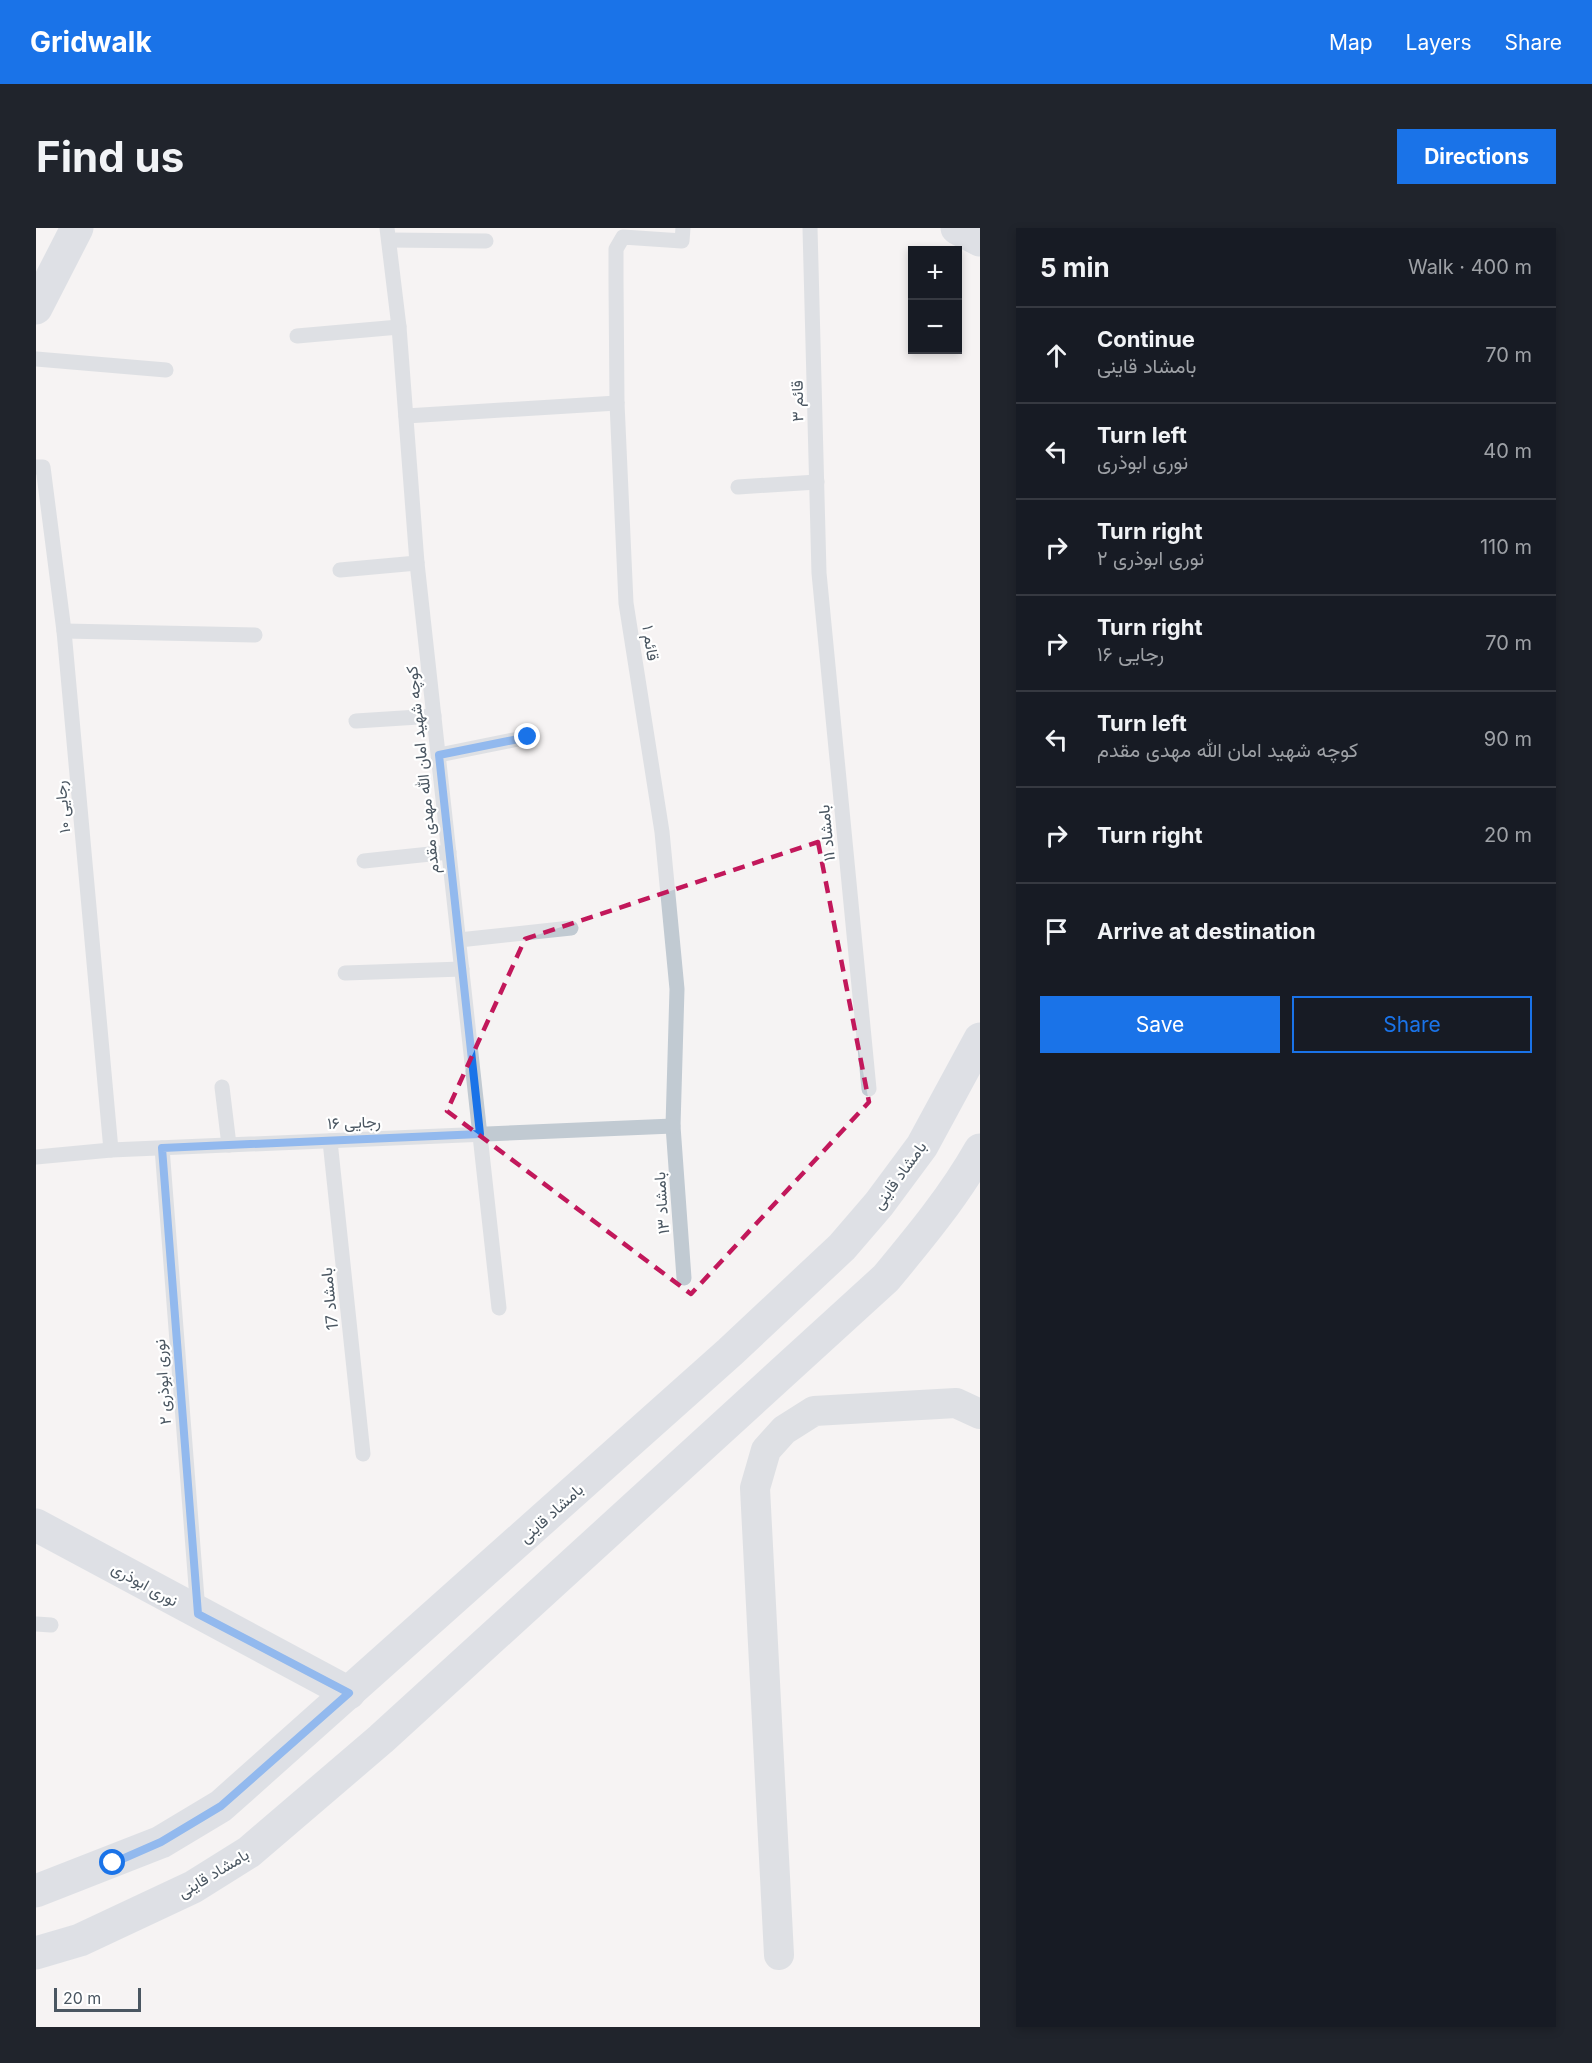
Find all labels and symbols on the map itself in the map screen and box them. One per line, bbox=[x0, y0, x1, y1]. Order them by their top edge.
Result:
street label: قائم ۳ bbox=[787, 380, 808, 422]
street label: قائم ۱ bbox=[637, 624, 664, 662]
street label: کوچه شهید امان الله مهدی مقدم bbox=[401, 665, 445, 875]
route end bbox=[514, 723, 540, 749]
street label: رجایی ۱۰ bbox=[50, 780, 75, 834]
street label: بامشاد ۱۱ bbox=[813, 804, 839, 862]
street label: رجایی ۱۶ bbox=[327, 1111, 381, 1134]
street label: بامشاد قاینی bbox=[868, 1137, 931, 1214]
street label: بامشاد ۱۳ bbox=[649, 1171, 673, 1235]
street label: بامشاد 17 bbox=[316, 1267, 342, 1331]
street label: نوری ابوذری ۲ bbox=[149, 1338, 176, 1425]
street label: بامشاد قاینی bbox=[515, 1479, 588, 1548]
street label: نوری ابوذری bbox=[108, 1558, 182, 1611]
street label: بامشاد قاینی bbox=[174, 1844, 253, 1903]
route start bbox=[99, 1849, 125, 1875]
scale bar bbox=[54, 1985, 141, 2012]

